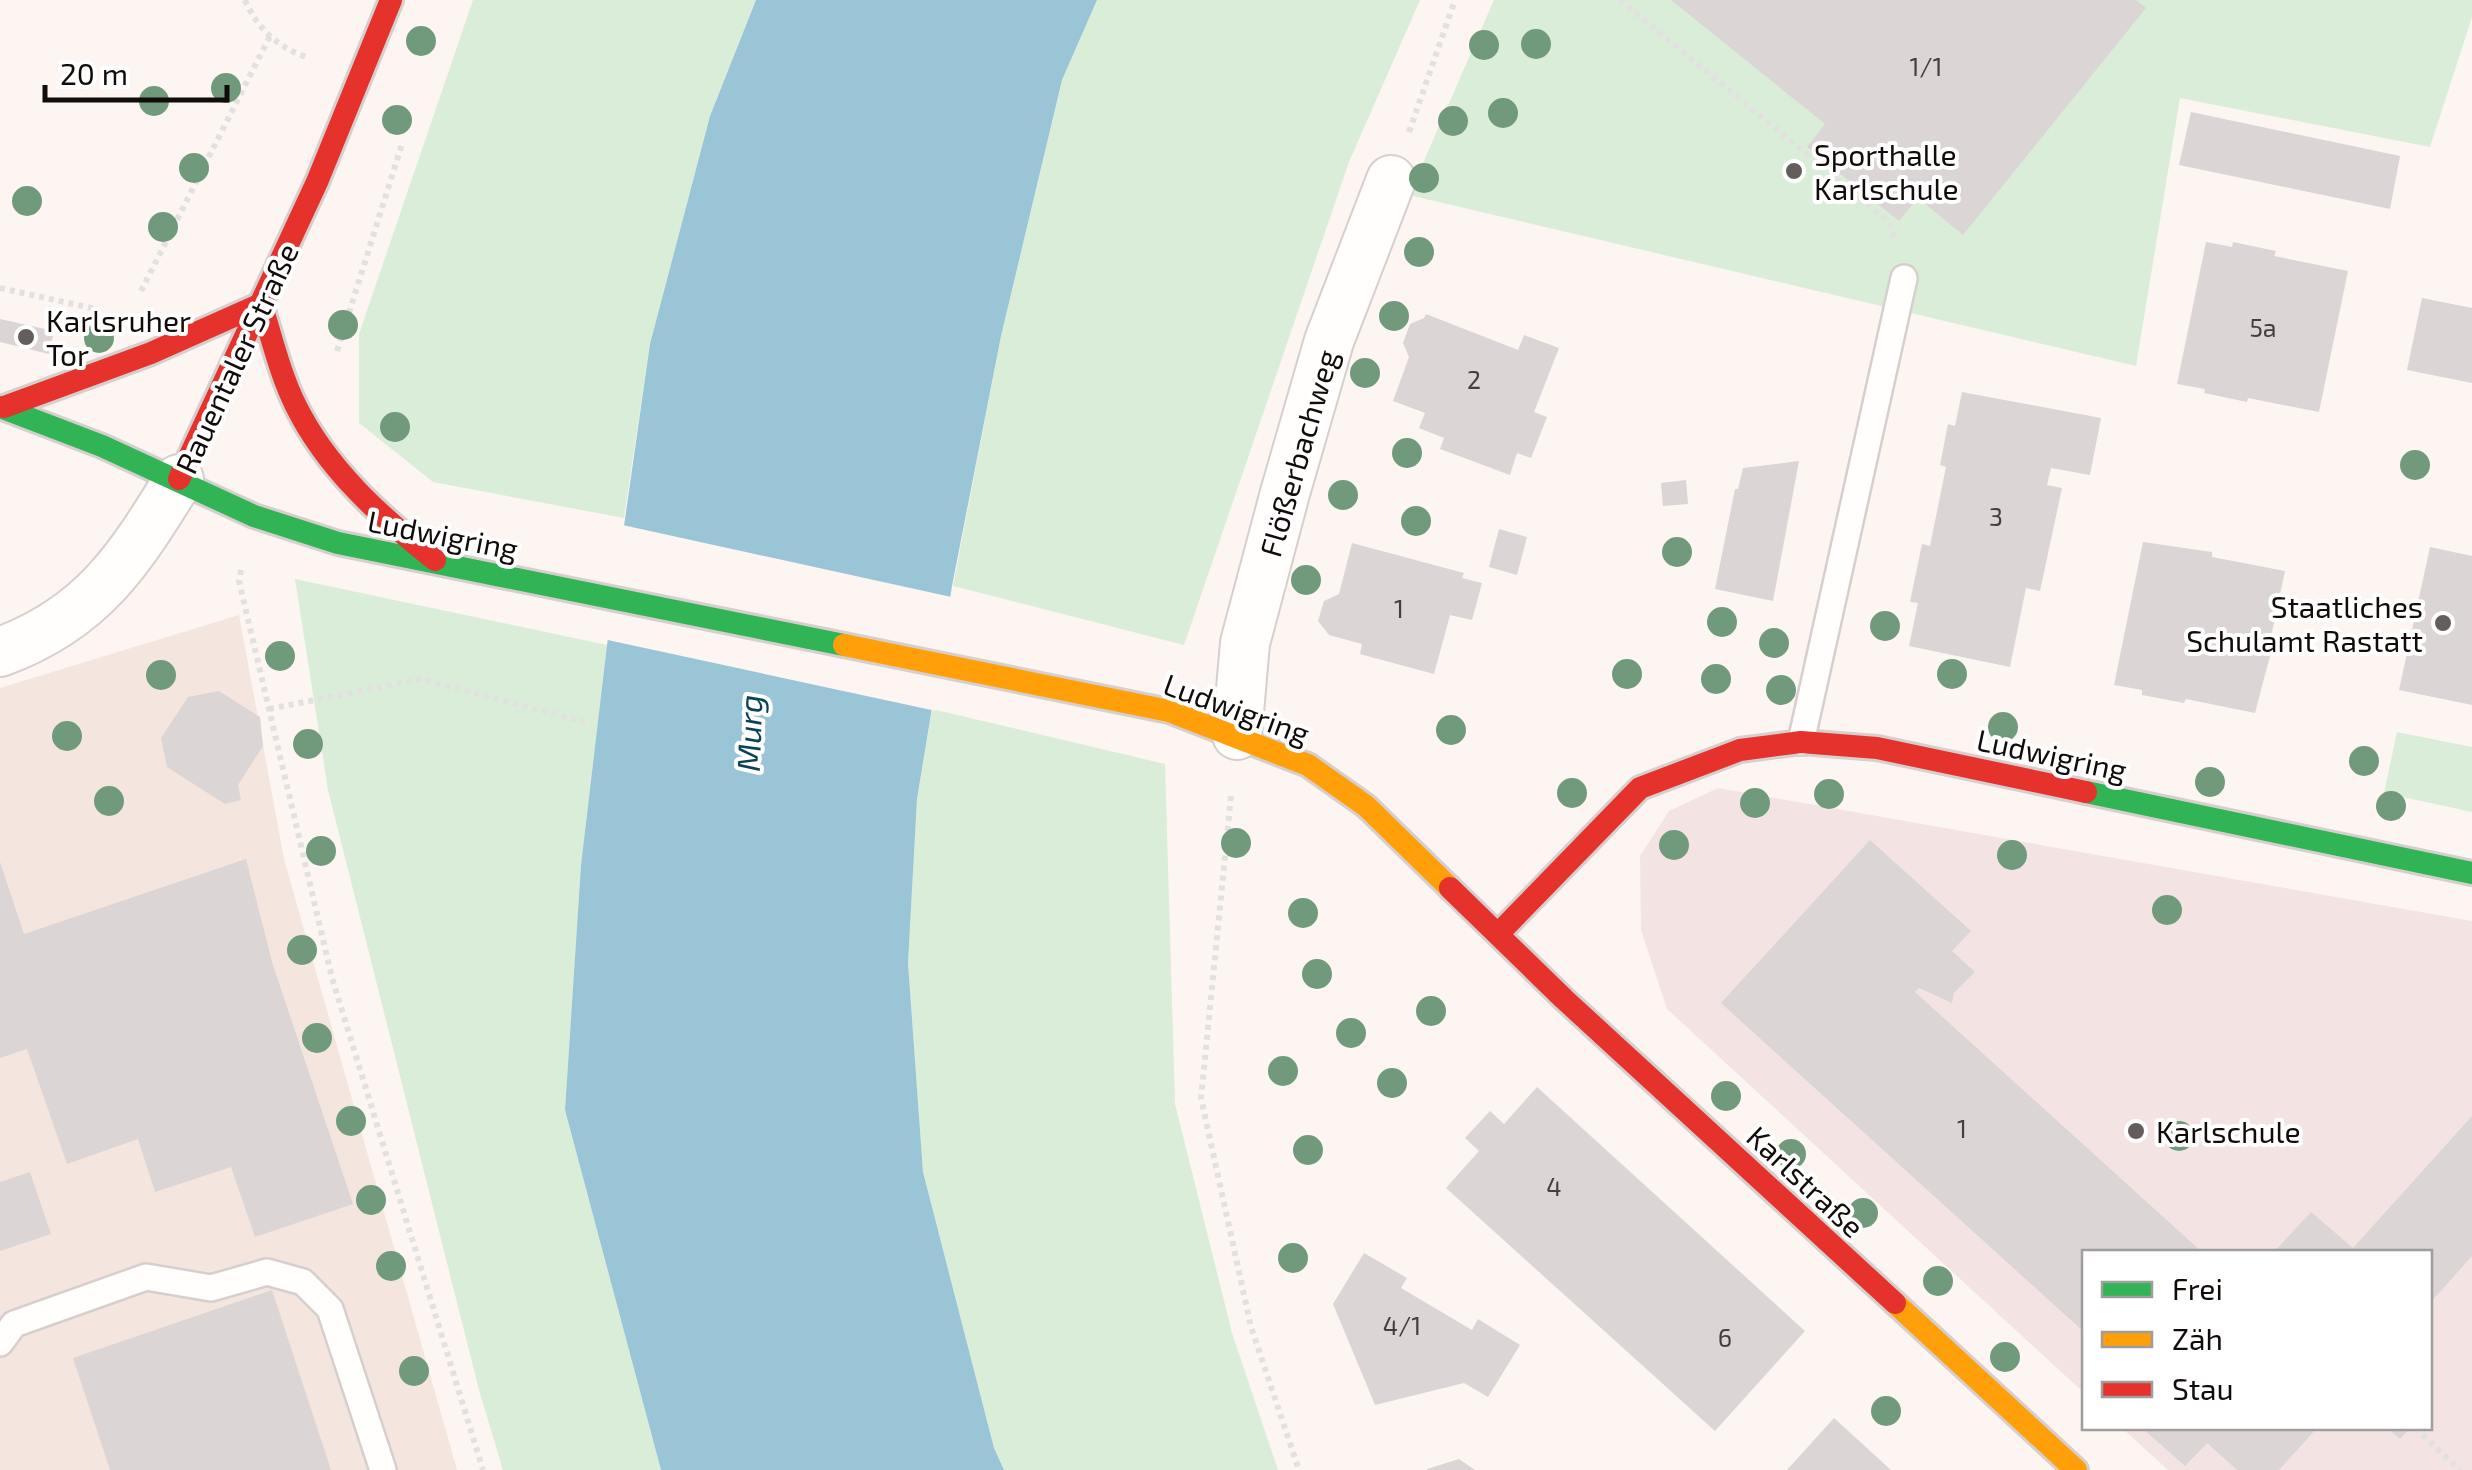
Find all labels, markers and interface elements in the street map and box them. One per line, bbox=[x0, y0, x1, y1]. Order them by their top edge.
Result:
scale bar bbox=[45, 40, 228, 102]
house number: 1/1 bbox=[1910, 51, 1942, 81]
text: 20 m bbox=[60, 55, 128, 91]
place label: Sporthalle Karlschule bbox=[1814, 136, 1959, 206]
marker: Sporthalle Karlschule bbox=[1783, 160, 1805, 182]
street label: Rauentaler Straße bbox=[167, 237, 305, 479]
place label: Karlsruher Tor bbox=[46, 302, 191, 372]
house number: 5a bbox=[2249, 312, 2277, 342]
marker: Karlsruher Tor bbox=[15, 326, 37, 348]
street label: Flößerbachweg bbox=[1251, 345, 1345, 561]
house number: 2 bbox=[1467, 364, 1481, 394]
house number: 3 bbox=[1989, 501, 2003, 531]
street label: Ludwigring bbox=[365, 502, 521, 566]
place label: Staatliches Schulamt Rastatt bbox=[2186, 588, 2423, 658]
house number: 1 bbox=[1394, 593, 1404, 623]
marker: Staatliches Schulamt Rastatt bbox=[2432, 612, 2454, 634]
street label: Ludwigring bbox=[1159, 665, 1315, 751]
water label: Murg bbox=[728, 694, 769, 772]
street label: Ludwigring bbox=[1974, 721, 2130, 787]
house number: 1 bbox=[1957, 1113, 1967, 1143]
place label: Karlschule bbox=[2156, 1113, 2301, 1149]
street label: Karlstraße bbox=[1740, 1118, 1872, 1244]
marker: Karlschule bbox=[2125, 1120, 2147, 1142]
house number: 4 bbox=[1546, 1171, 1562, 1201]
legend bbox=[2082, 1250, 2432, 1430]
text: Frei bbox=[2172, 1270, 2223, 1306]
house number: 4/1 bbox=[1383, 1310, 1421, 1340]
text: Zäh bbox=[2172, 1320, 2223, 1356]
house number: 6 bbox=[1718, 1322, 1732, 1352]
text: Stau bbox=[2172, 1370, 2234, 1406]

